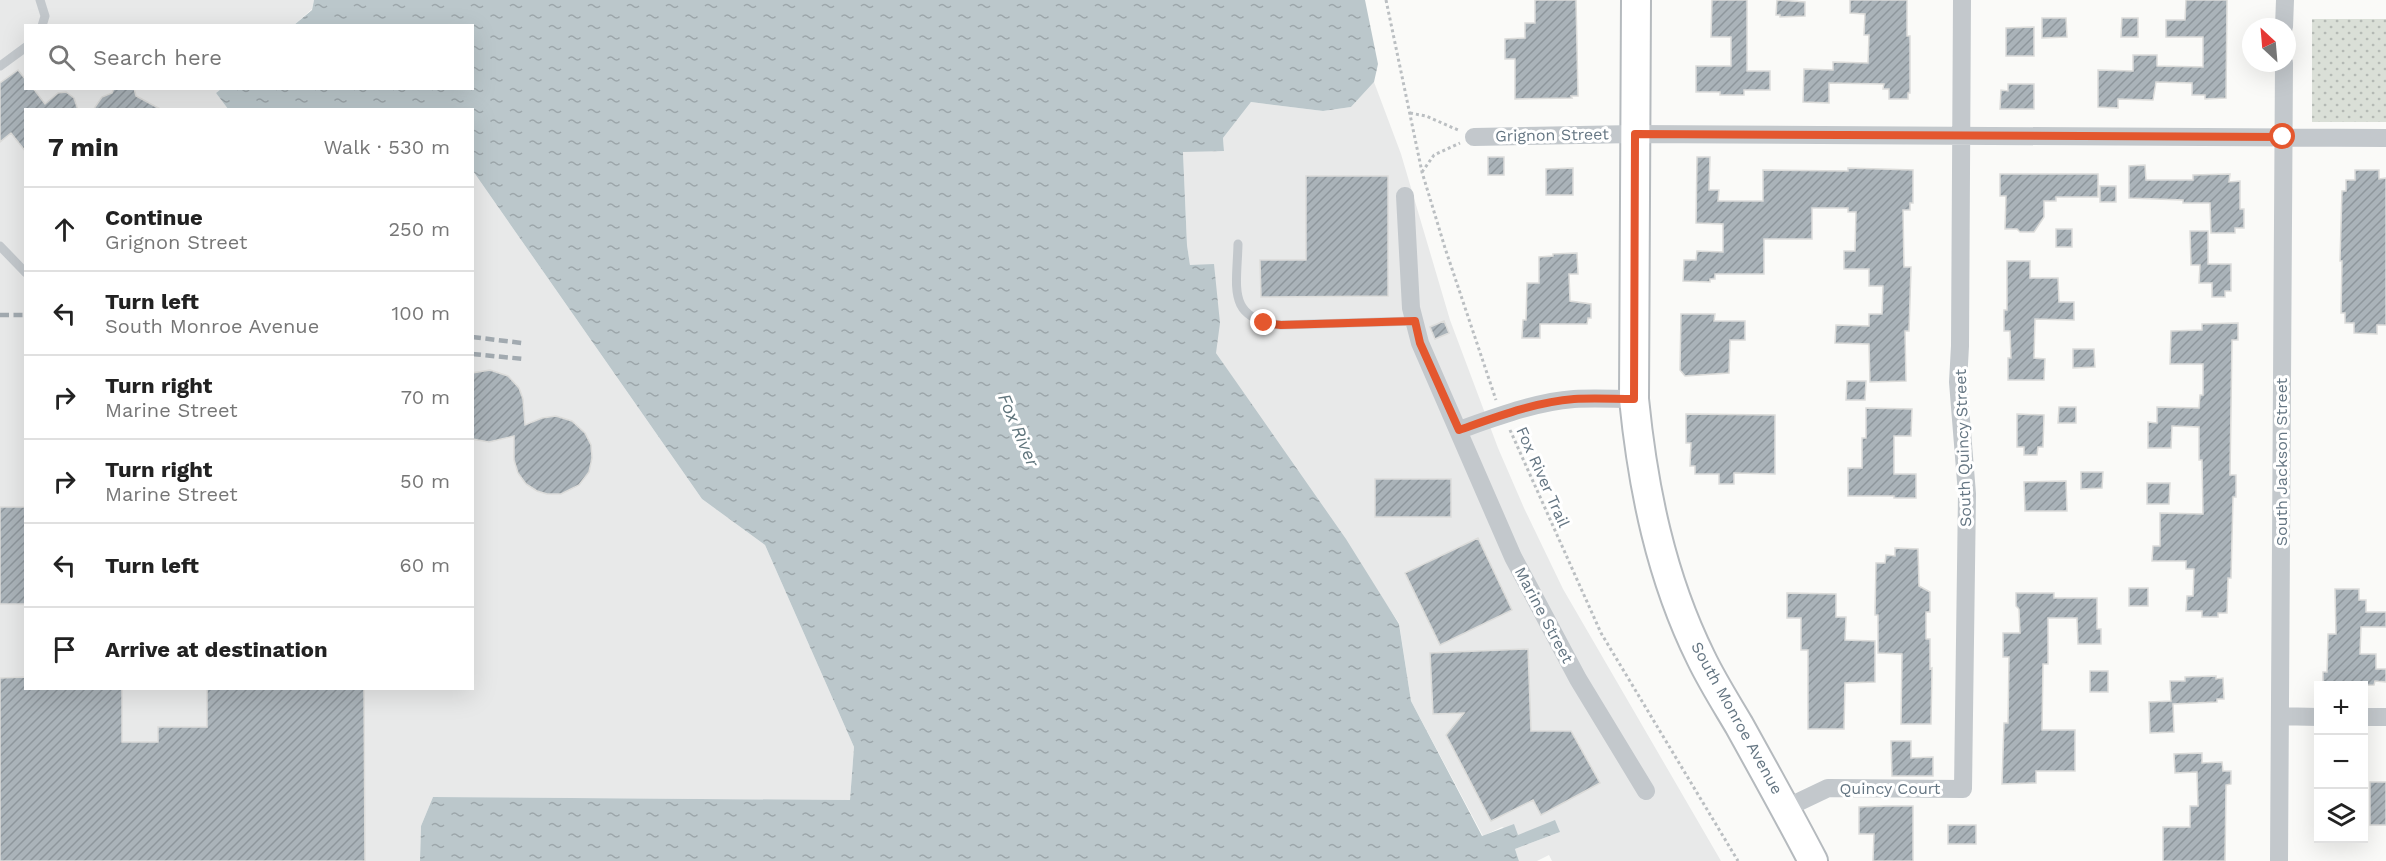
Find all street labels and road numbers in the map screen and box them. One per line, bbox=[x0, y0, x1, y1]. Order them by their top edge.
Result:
street label: Grignon Street bbox=[1495, 125, 1609, 145]
street label: South Quincy Street bbox=[1951, 368, 1975, 527]
street label: South Jackson Street bbox=[2272, 377, 2291, 546]
street label: Fox River Trail bbox=[1512, 424, 1574, 530]
street label: Marine Street bbox=[1511, 564, 1577, 667]
street label: South Monroe Avenue bbox=[1687, 638, 1787, 798]
street label: Quincy Court bbox=[1839, 779, 1941, 798]

